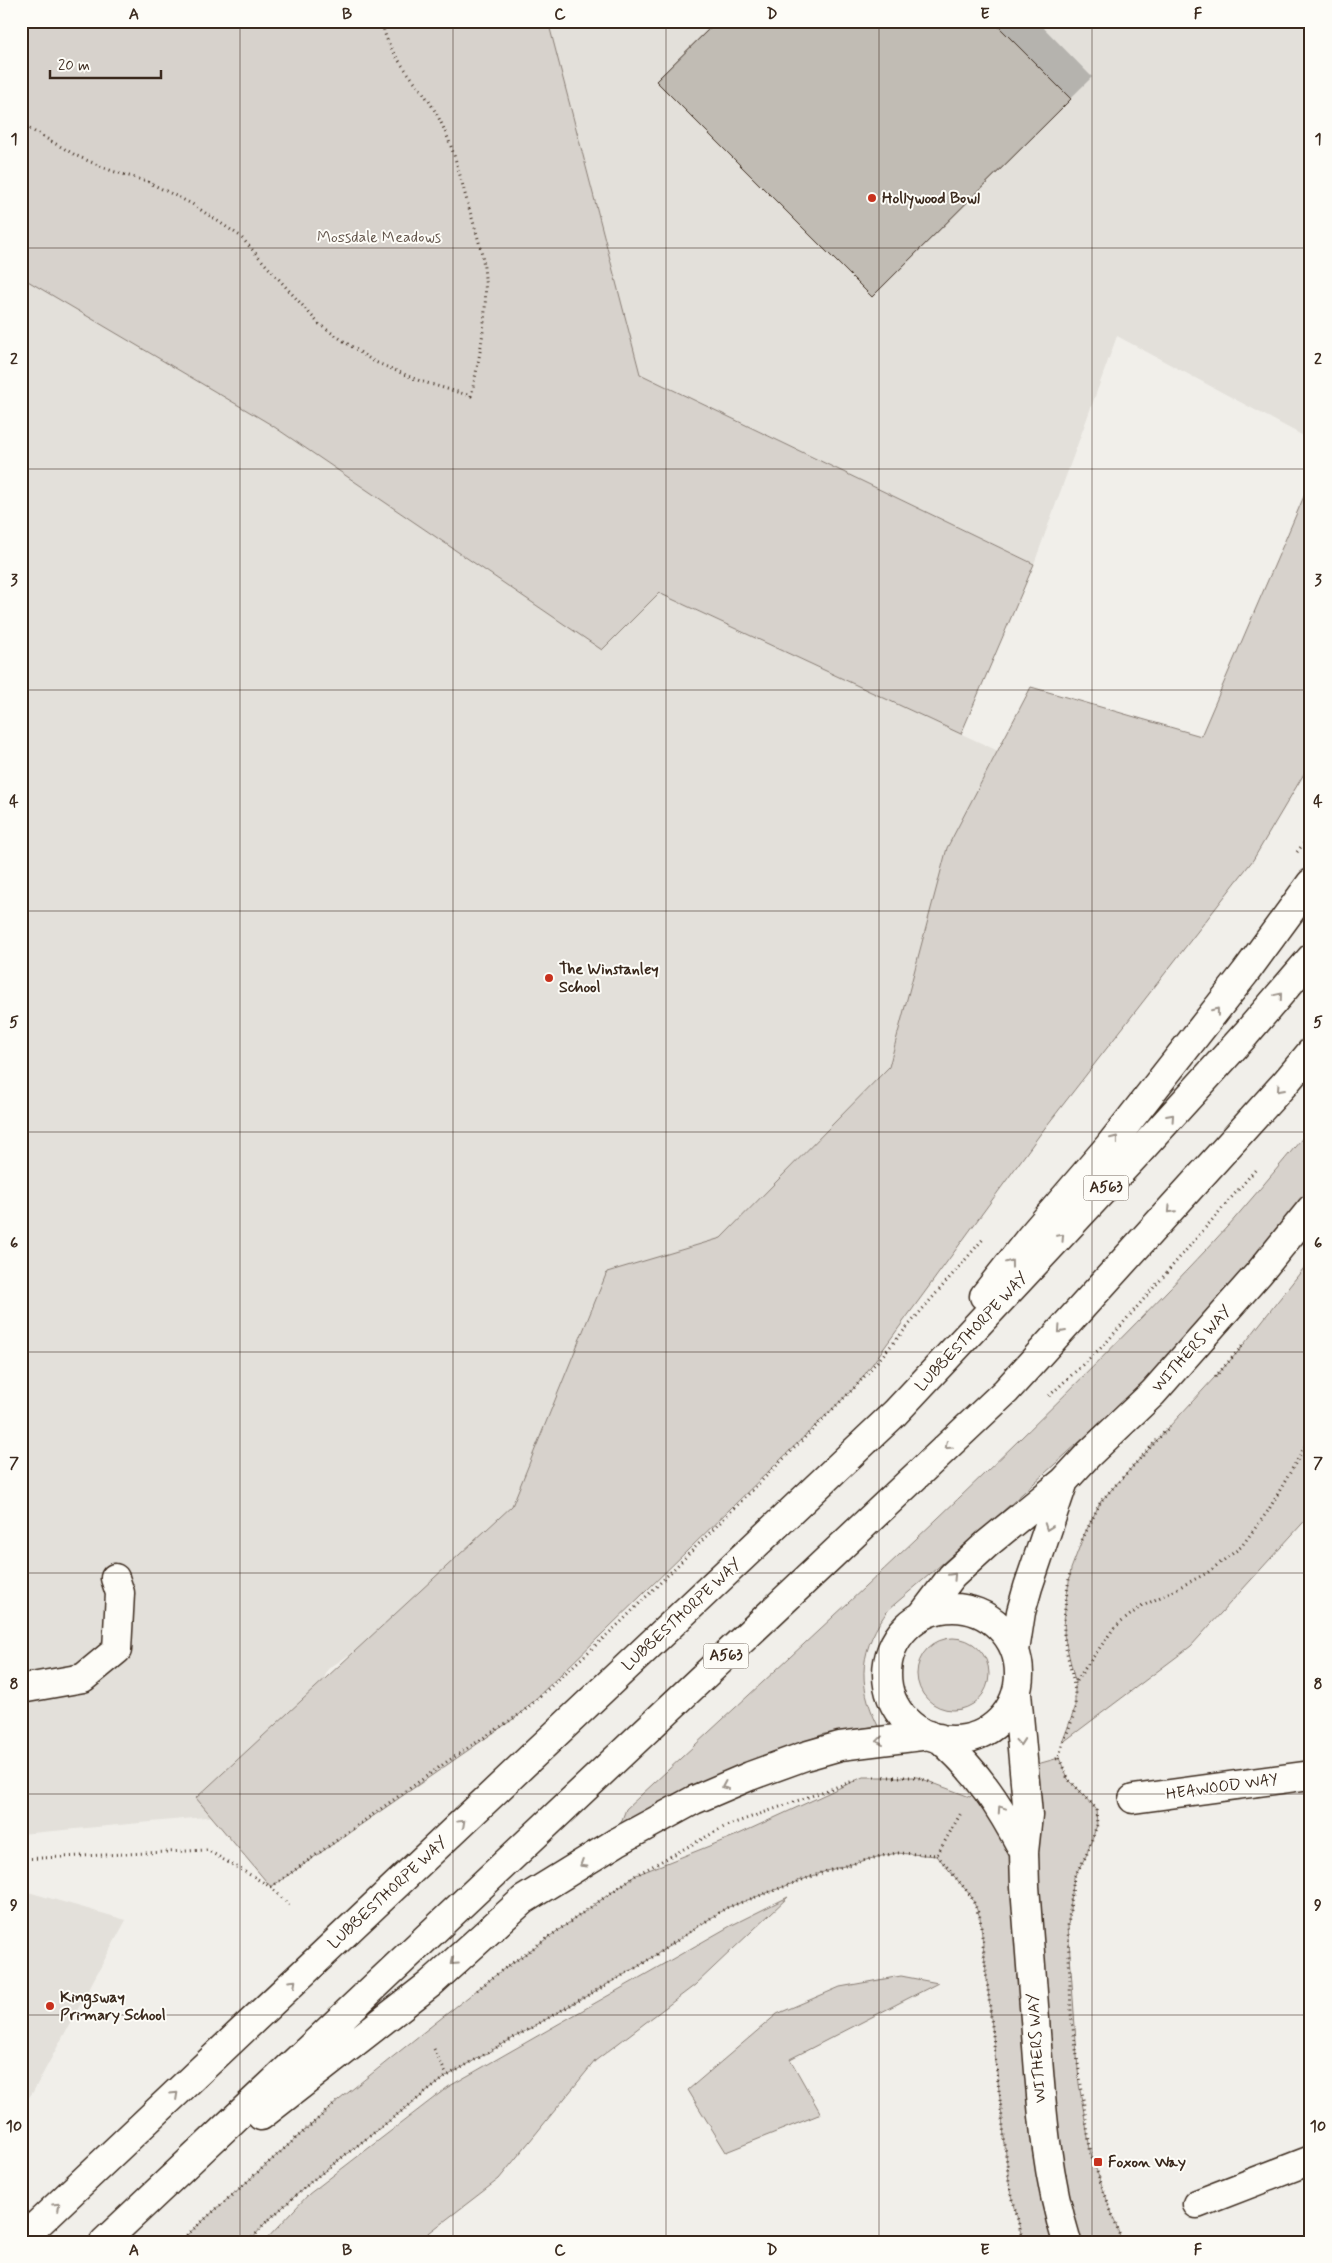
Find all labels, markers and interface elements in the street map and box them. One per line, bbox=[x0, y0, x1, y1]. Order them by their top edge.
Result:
text: A bbox=[129, 4, 139, 25]
text: B bbox=[342, 4, 352, 25]
text: C bbox=[554, 4, 566, 25]
text: D bbox=[766, 4, 778, 25]
text: E bbox=[980, 4, 990, 25]
text: F bbox=[1194, 4, 1203, 25]
scale bar bbox=[50, 48, 161, 80]
text: 20 m bbox=[58, 56, 90, 76]
text: 1 bbox=[10, 129, 18, 150]
text: 1 bbox=[1314, 129, 1322, 150]
place label: Hollywood Bowl bbox=[882, 188, 980, 209]
marker: Hollywood Bowl bbox=[866, 192, 878, 204]
park label: Mossdale Meadows bbox=[317, 227, 441, 248]
text: 2 bbox=[10, 349, 18, 370]
text: 2 bbox=[1314, 349, 1322, 370]
text: 3 bbox=[10, 570, 18, 591]
text: 3 bbox=[1314, 570, 1322, 591]
text: 4 bbox=[9, 791, 19, 812]
text: 4 bbox=[1313, 791, 1323, 812]
place label: The Winstanley School bbox=[559, 959, 659, 998]
marker: The Winstanley School bbox=[543, 972, 555, 984]
one-way arrow bbox=[1273, 993, 1281, 1002]
one-way arrow bbox=[1210, 1008, 1218, 1017]
text: 5 bbox=[9, 1012, 19, 1033]
text: 5 bbox=[1313, 1012, 1323, 1033]
one-way arrow bbox=[1277, 1084, 1286, 1093]
one-way arrow bbox=[1165, 1114, 1174, 1123]
one-way arrow bbox=[1110, 1136, 1118, 1145]
road number: A563 bbox=[1084, 1176, 1128, 1200]
one-way arrow bbox=[1168, 1204, 1177, 1213]
text: 6 bbox=[10, 1233, 18, 1254]
text: 6 bbox=[1314, 1233, 1322, 1254]
one-way arrow bbox=[1055, 1234, 1064, 1243]
one-way arrow bbox=[1005, 1260, 1013, 1269]
street label: LUBBESTHORPE WAY bbox=[911, 1268, 1033, 1396]
street label: WITHERS WAY bbox=[1147, 1301, 1237, 1397]
one-way arrow bbox=[1058, 1324, 1067, 1333]
one-way arrow bbox=[944, 1440, 953, 1449]
text: 7 bbox=[9, 1453, 19, 1474]
text: 7 bbox=[1313, 1453, 1323, 1474]
one-way arrow bbox=[1044, 1522, 1054, 1530]
street label: LUBBESTHORPE WAY bbox=[618, 1554, 746, 1676]
one-way arrow bbox=[947, 1573, 956, 1582]
road number: A563 bbox=[704, 1644, 748, 1668]
text: 8 bbox=[9, 1674, 19, 1695]
text: 8 bbox=[1313, 1674, 1323, 1695]
one-way arrow bbox=[876, 1735, 885, 1745]
one-way arrow bbox=[1014, 1738, 1025, 1746]
street label: HEAWOOD WAY bbox=[1165, 1769, 1279, 1805]
one-way arrow bbox=[721, 1780, 730, 1791]
one-way arrow bbox=[998, 1805, 1007, 1815]
one-way arrow bbox=[456, 1820, 465, 1829]
street label: LUBBESTHORPE WAY bbox=[324, 1832, 452, 1954]
one-way arrow bbox=[579, 1857, 588, 1867]
text: 9 bbox=[10, 1895, 18, 1916]
text: 9 bbox=[1314, 1895, 1322, 1916]
one-way arrow bbox=[451, 1956, 460, 1965]
one-way arrow bbox=[287, 1980, 296, 1989]
place label: Kingsway Primary School bbox=[60, 1987, 166, 2026]
street label: WITHERS WAY bbox=[1023, 1992, 1051, 2104]
marker: Kingsway Primary School bbox=[44, 2000, 56, 2012]
one-way arrow bbox=[169, 2092, 178, 2101]
text: 10 bbox=[6, 2116, 22, 2137]
text: 10 bbox=[1310, 2116, 1326, 2137]
place label: Foxon Way bbox=[1108, 2152, 1186, 2173]
marker: Foxon Way bbox=[1092, 2156, 1104, 2168]
one-way arrow bbox=[51, 2203, 60, 2212]
text: A bbox=[129, 2240, 139, 2261]
text: B bbox=[342, 2240, 352, 2261]
text: C bbox=[554, 2240, 566, 2261]
text: D bbox=[766, 2240, 778, 2261]
text: E bbox=[980, 2240, 990, 2261]
text: F bbox=[1194, 2240, 1203, 2261]

